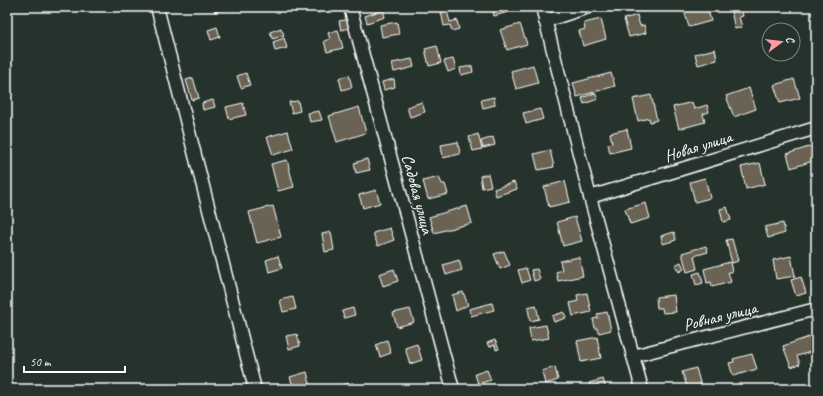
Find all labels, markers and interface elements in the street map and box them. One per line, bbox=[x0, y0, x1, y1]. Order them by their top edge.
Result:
north arrow bbox=[761, 22, 801, 62]
text: С bbox=[783, 35, 799, 45]
street label: Новая улица bbox=[662, 126, 736, 167]
street label: Садовая улица bbox=[397, 152, 439, 238]
street label: Ровная улица bbox=[681, 297, 761, 336]
scale bar bbox=[24, 348, 125, 374]
text: 50 m bbox=[30, 354, 52, 370]

